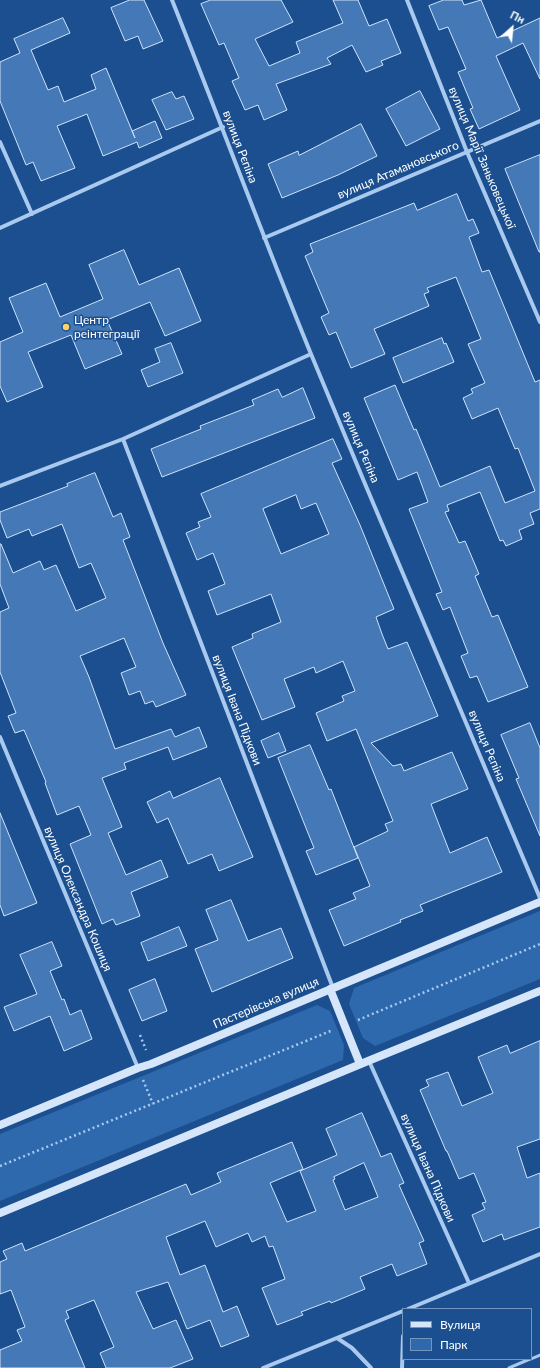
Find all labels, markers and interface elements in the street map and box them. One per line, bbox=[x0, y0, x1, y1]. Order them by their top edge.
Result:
north arrow bbox=[492, 8, 532, 48]
text: Пн bbox=[508, 8, 527, 26]
street label: вулиця Марії Заньковецької bbox=[445, 85, 519, 231]
street label: вулиця Рєпіна bbox=[220, 109, 260, 185]
street label: вулиця Атамановського bbox=[335, 138, 461, 202]
place label: Центр реінтеграції bbox=[74, 313, 140, 341]
marker: Центр реінтеграції bbox=[61, 322, 71, 332]
street label: вулиця Рєпіна bbox=[339, 409, 383, 485]
street label: вулиця Івана Підкови bbox=[209, 653, 265, 767]
street label: вулиця Рєпіна bbox=[465, 708, 509, 784]
street label: вулиця Олександра Кошиця bbox=[41, 824, 115, 974]
street label: Пастерівська вулиця bbox=[211, 974, 321, 1032]
street label: вулиця Івана Підкови bbox=[398, 1112, 458, 1224]
legend bbox=[402, 1308, 532, 1360]
text: Вулиця bbox=[440, 1317, 480, 1332]
text: Парк bbox=[440, 1337, 468, 1352]

